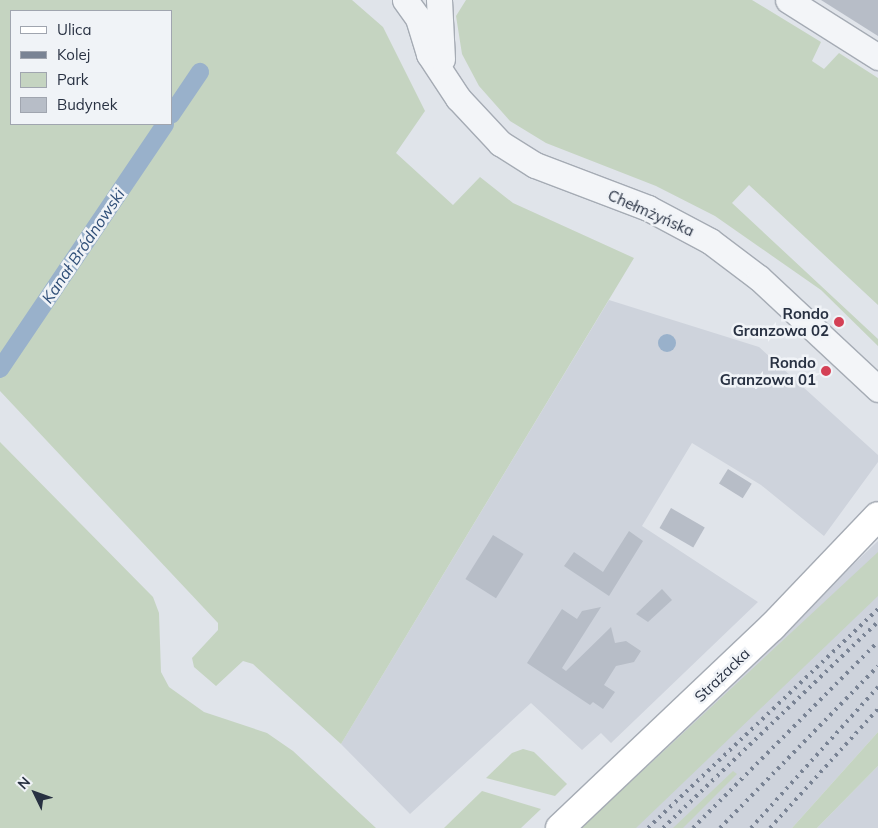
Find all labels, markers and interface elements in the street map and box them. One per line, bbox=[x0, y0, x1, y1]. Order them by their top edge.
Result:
legend bbox=[10, 10, 172, 125]
text: Ulica bbox=[57, 20, 91, 39]
text: Kolej bbox=[57, 45, 90, 64]
text: Park bbox=[57, 70, 89, 89]
text: Budynek bbox=[57, 95, 118, 114]
water label: Kanał Bródnowski bbox=[38, 185, 128, 307]
street label: Chełmżyńska bbox=[605, 186, 697, 240]
place label: Rondo Granzowa 02 bbox=[733, 304, 829, 339]
marker: Rondo Granzowa 02 bbox=[833, 316, 845, 328]
place label: Rondo Granzowa 01 bbox=[720, 353, 816, 388]
marker: Rondo Granzowa 01 bbox=[820, 365, 832, 377]
street label: Strażacka bbox=[691, 644, 753, 706]
north arrow bbox=[10, 768, 60, 818]
text: N bbox=[14, 773, 34, 793]

